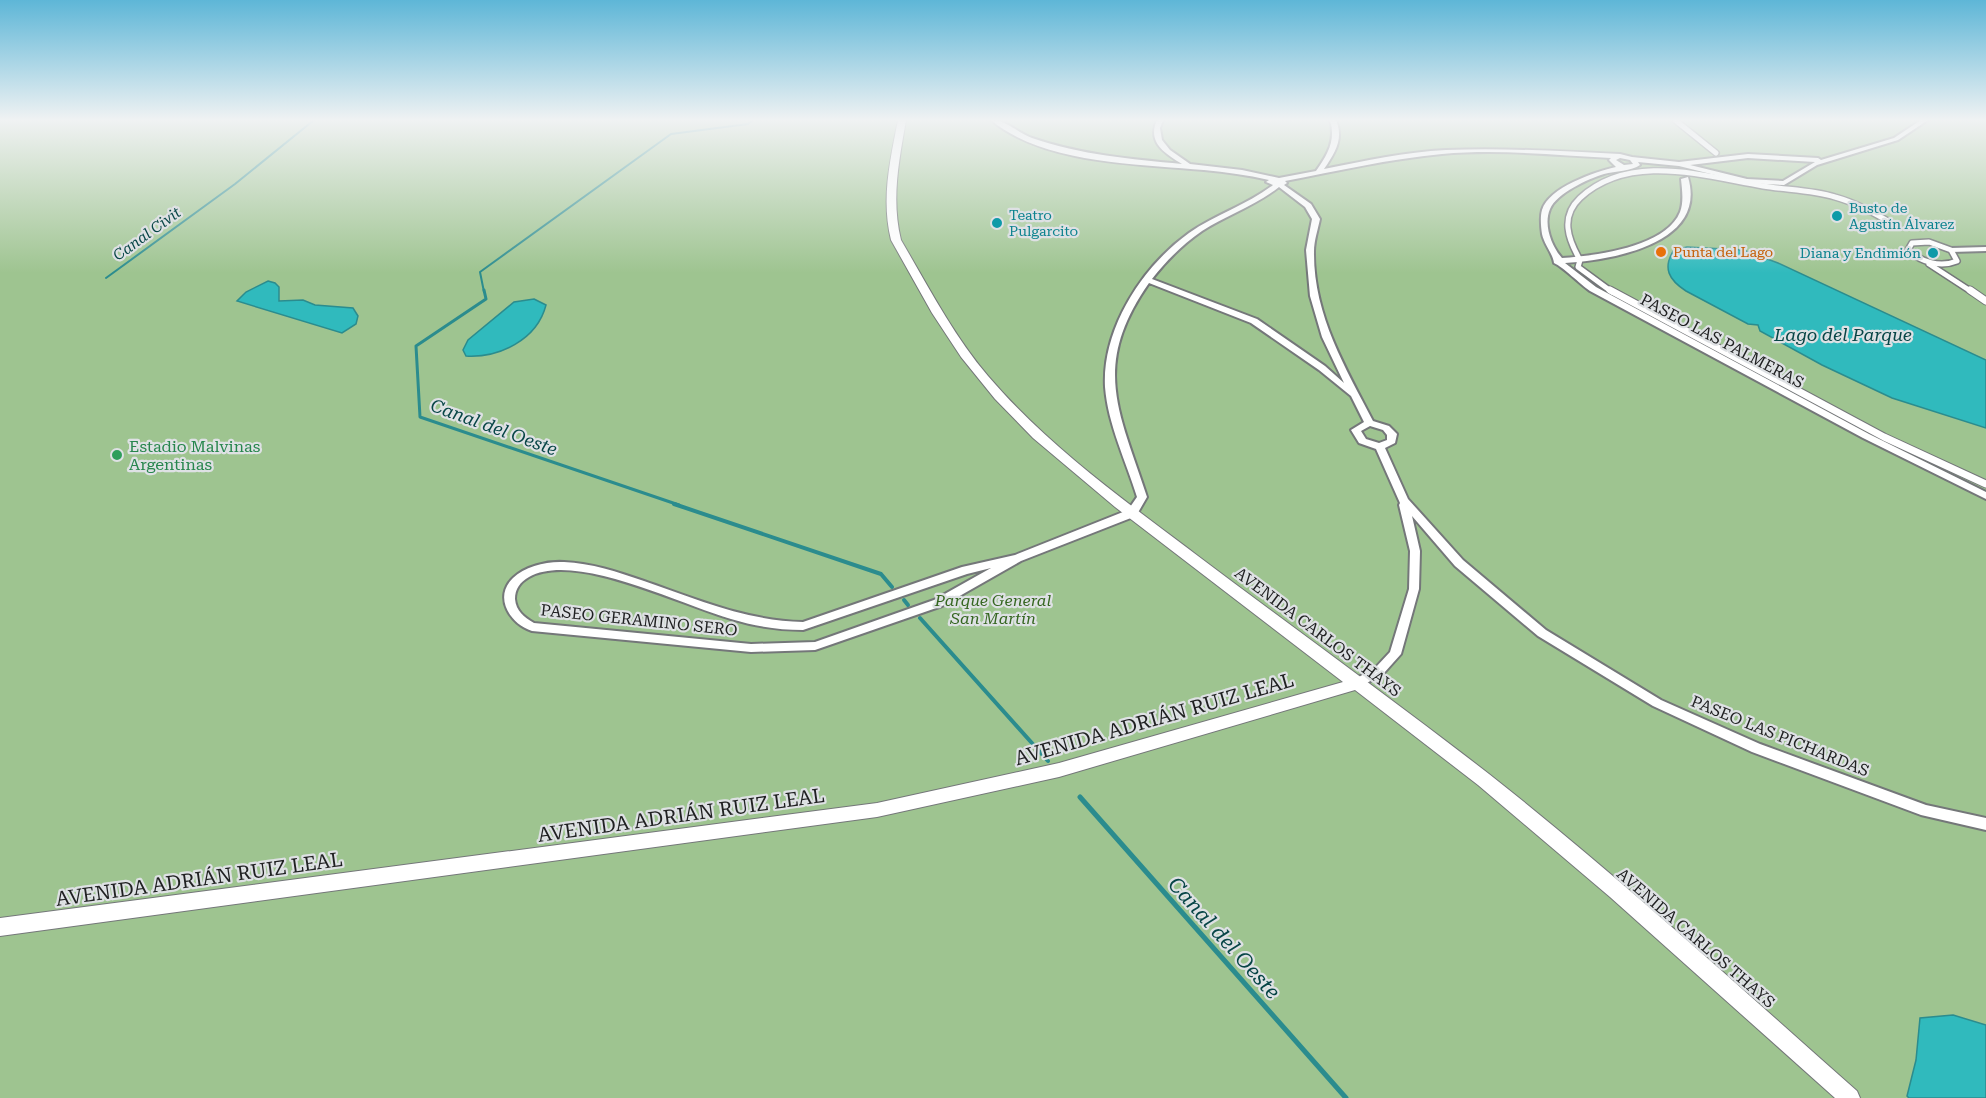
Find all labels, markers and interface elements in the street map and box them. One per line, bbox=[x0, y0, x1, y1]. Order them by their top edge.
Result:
place label: Busto de Agustín Álvarez bbox=[1849, 200, 1954, 232]
water label: Canal Civit bbox=[110, 203, 185, 265]
place label: Teatro Pulgarcito bbox=[1009, 207, 1078, 239]
marker: Busto de Agustín Álvarez bbox=[1830, 209, 1844, 223]
marker: Teatro Pulgarcito bbox=[990, 216, 1004, 230]
place label: Punta del Lago bbox=[1673, 244, 1773, 260]
marker: Punta del Lago bbox=[1654, 245, 1668, 259]
place label: Diana y Endimión bbox=[1800, 245, 1921, 261]
marker: Diana y Endimión bbox=[1926, 246, 1940, 260]
street label: PASEO LAS PALMERAS bbox=[1637, 290, 1807, 392]
water label: Lago del Parque bbox=[1773, 324, 1912, 345]
water label: Canal del Oeste bbox=[428, 394, 560, 460]
place label: Estadio Malvinas Argentinas bbox=[129, 437, 261, 474]
marker: Estadio Malvinas Argentinas bbox=[110, 448, 124, 462]
street label: AVENIDA CARLOS THAYS bbox=[1231, 563, 1405, 701]
park label: Parque General San Martín bbox=[934, 591, 1051, 628]
street label: PASEO GERAMINO SERO bbox=[540, 600, 738, 640]
street label: AVENIDA ADRIÁN RUIZ LEAL bbox=[1012, 668, 1296, 770]
street label: PASEO LAS PICHARDAS bbox=[1688, 692, 1872, 780]
street label: AVENIDA ADRIÁN RUIZ LEAL bbox=[536, 783, 826, 847]
street label: AVENIDA ADRIÁN RUIZ LEAL bbox=[54, 847, 344, 911]
street label: AVENIDA CARLOS THAYS bbox=[1613, 864, 1779, 1012]
water label: Canal del Oeste bbox=[1163, 872, 1285, 1004]

